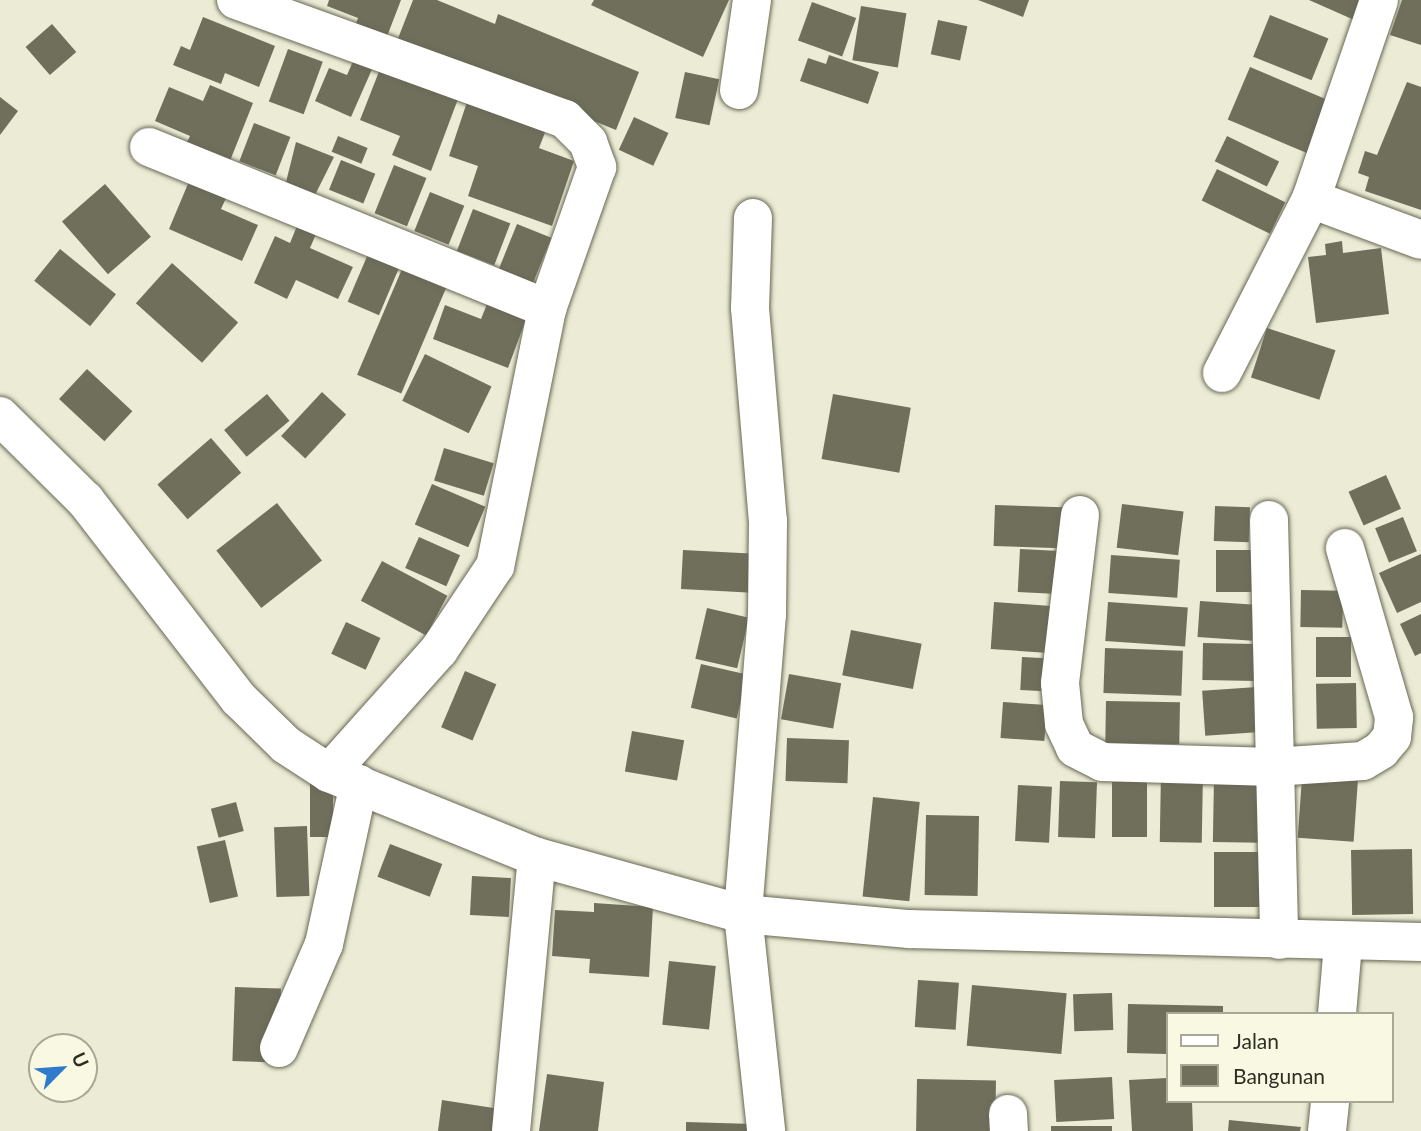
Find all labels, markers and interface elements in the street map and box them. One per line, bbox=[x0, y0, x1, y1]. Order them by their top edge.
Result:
legend bbox=[1166, 1012, 1393, 1103]
text: Jalan bbox=[1233, 1028, 1279, 1053]
north arrow bbox=[28, 1033, 98, 1103]
text: U bbox=[67, 1048, 94, 1071]
text: Bangunan bbox=[1233, 1063, 1325, 1088]

